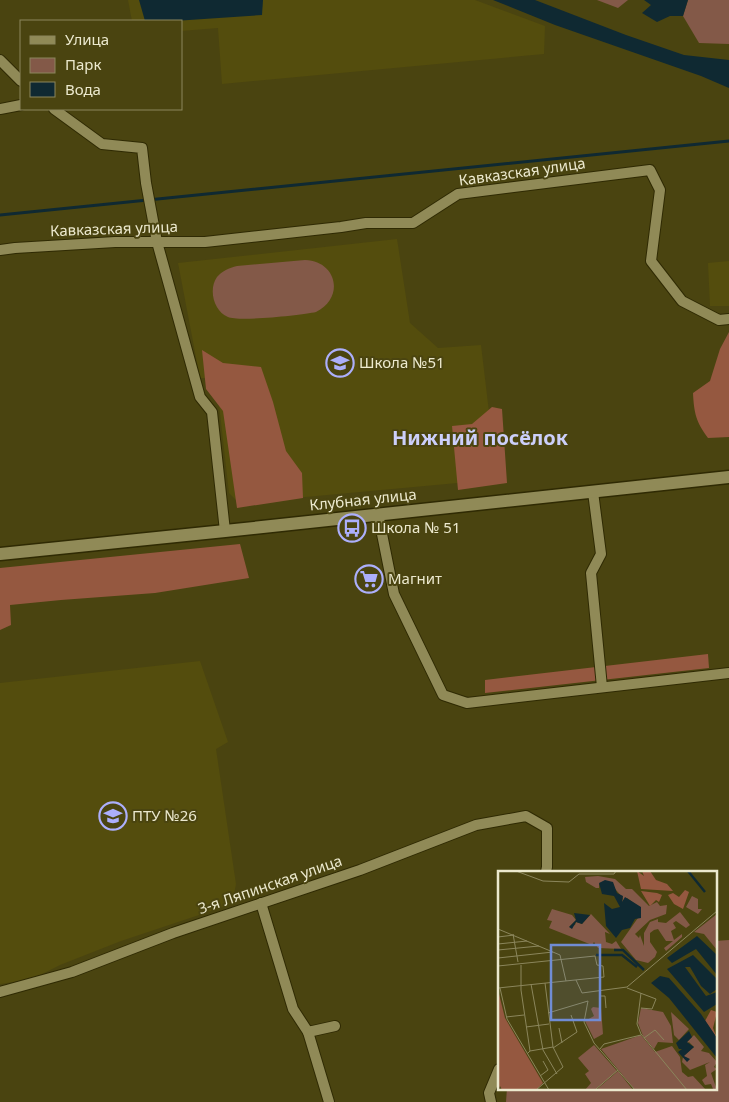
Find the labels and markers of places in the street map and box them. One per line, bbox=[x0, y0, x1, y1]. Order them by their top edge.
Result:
school or university icon: Школа №51 bbox=[325, 348, 355, 378]
place label: Школа №51 bbox=[359, 352, 445, 372]
bus stop icon: Школа № 51 bbox=[337, 513, 367, 543]
place label: Школа № 51 bbox=[371, 517, 461, 537]
supermarket icon: Магнит bbox=[354, 564, 384, 594]
place label: Магнит bbox=[388, 568, 442, 588]
school or university icon: ПТУ №26 bbox=[98, 801, 128, 831]
place label: ПТУ №26 bbox=[132, 805, 197, 825]

